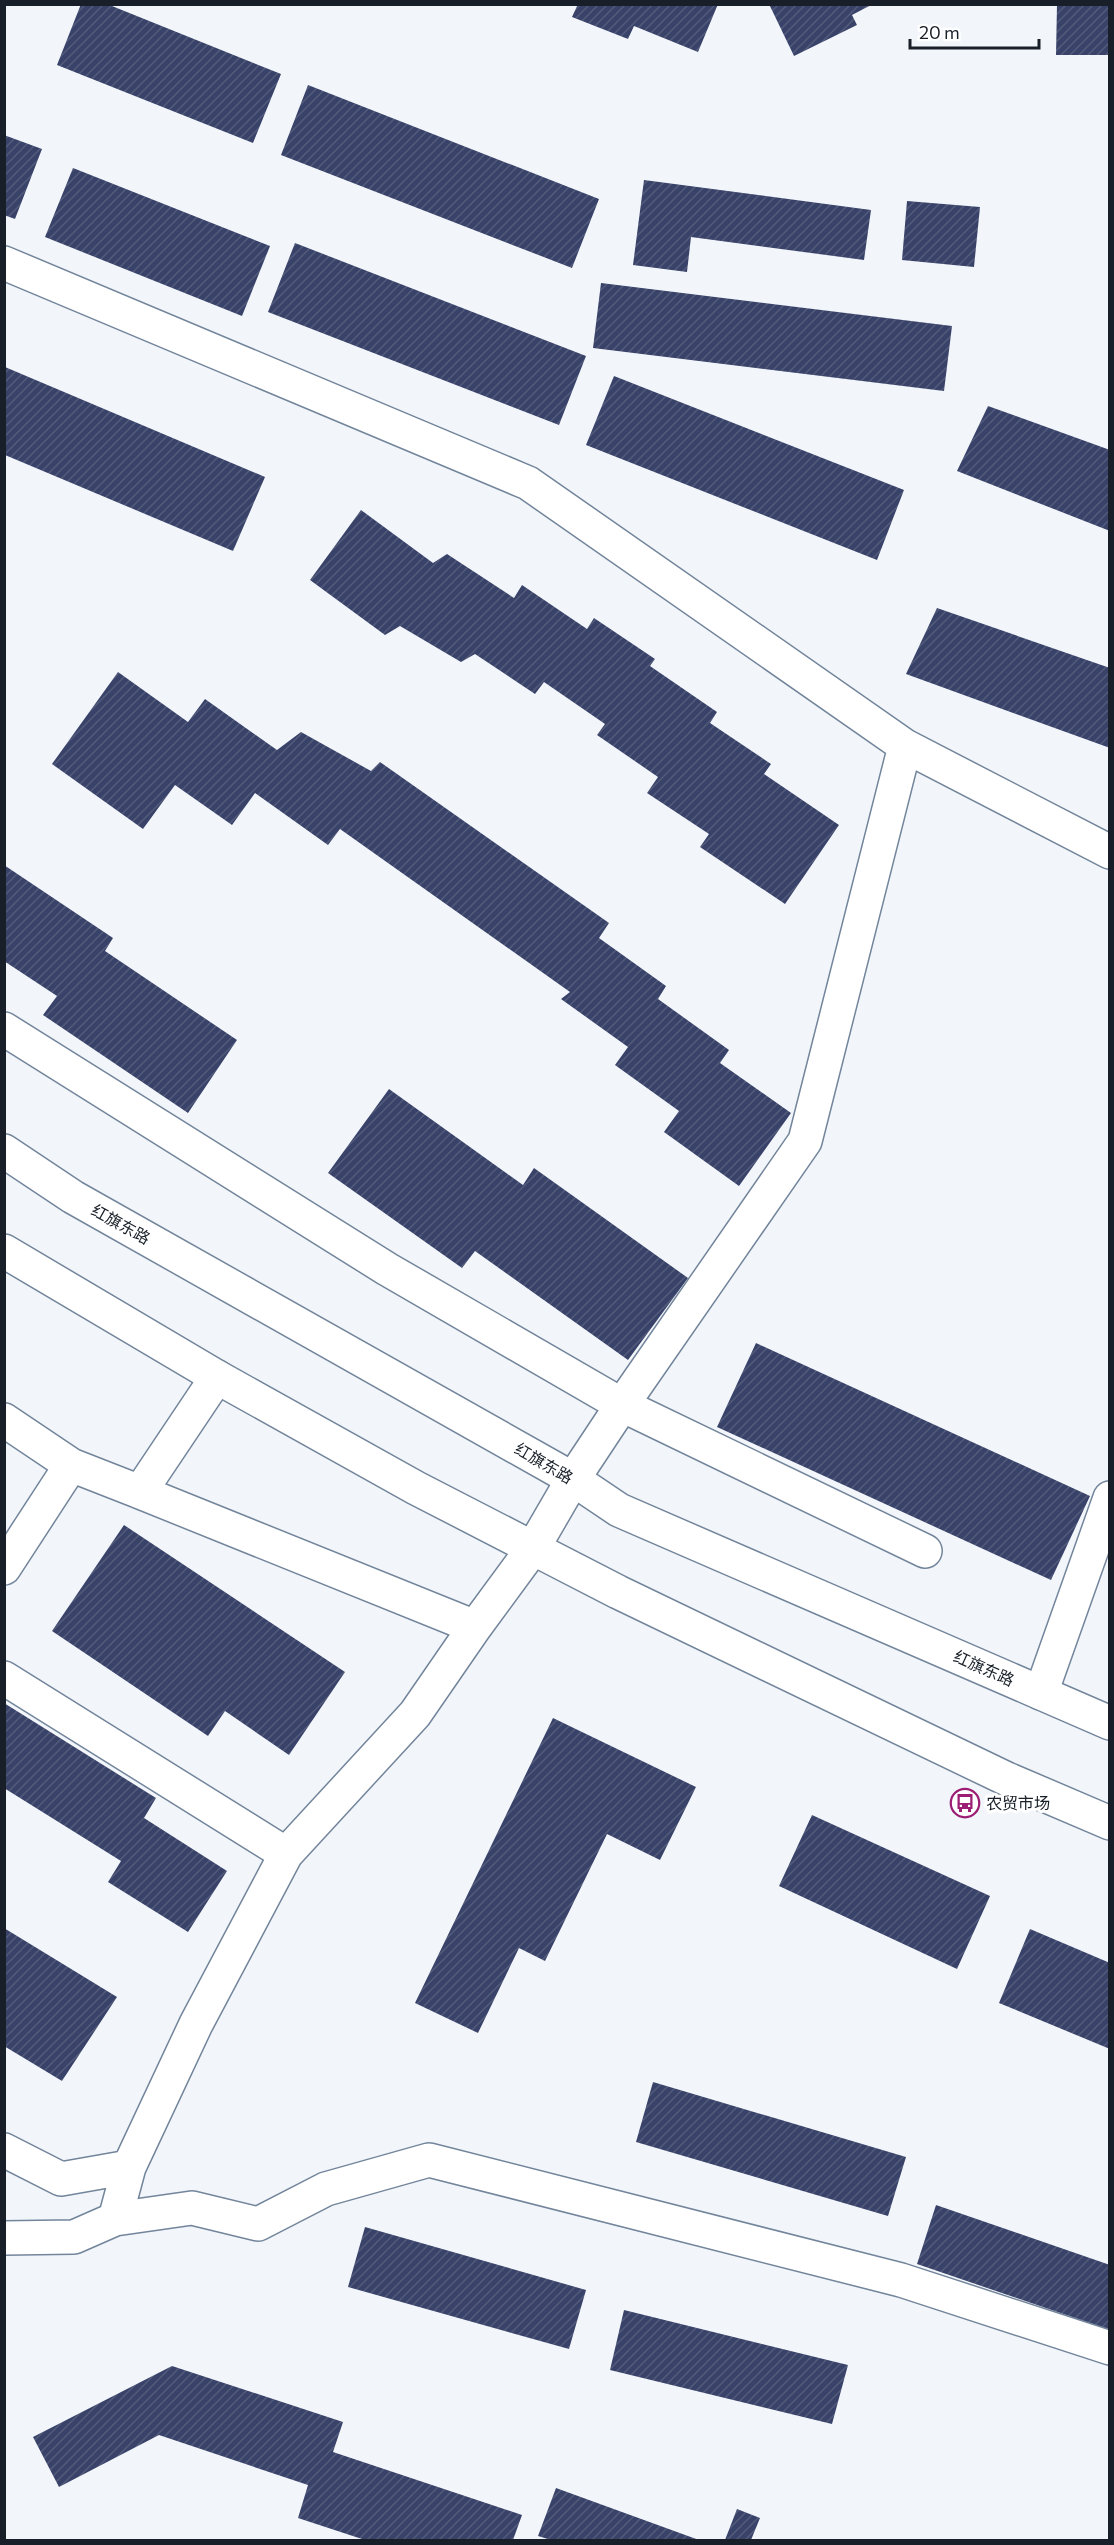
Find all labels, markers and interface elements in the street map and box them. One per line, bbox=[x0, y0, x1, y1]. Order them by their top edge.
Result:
scale bar bbox=[910, 12, 1039, 50]
text: 20 m bbox=[919, 21, 960, 43]
street label: 红旗东路 bbox=[89, 1200, 154, 1247]
street label: 红旗东路 bbox=[512, 1438, 577, 1487]
street label: 红旗东路 bbox=[951, 1646, 1017, 1689]
bus stop icon: 农贸市场 bbox=[949, 1787, 981, 1819]
place label: 农贸市场 bbox=[986, 1793, 1050, 1812]

